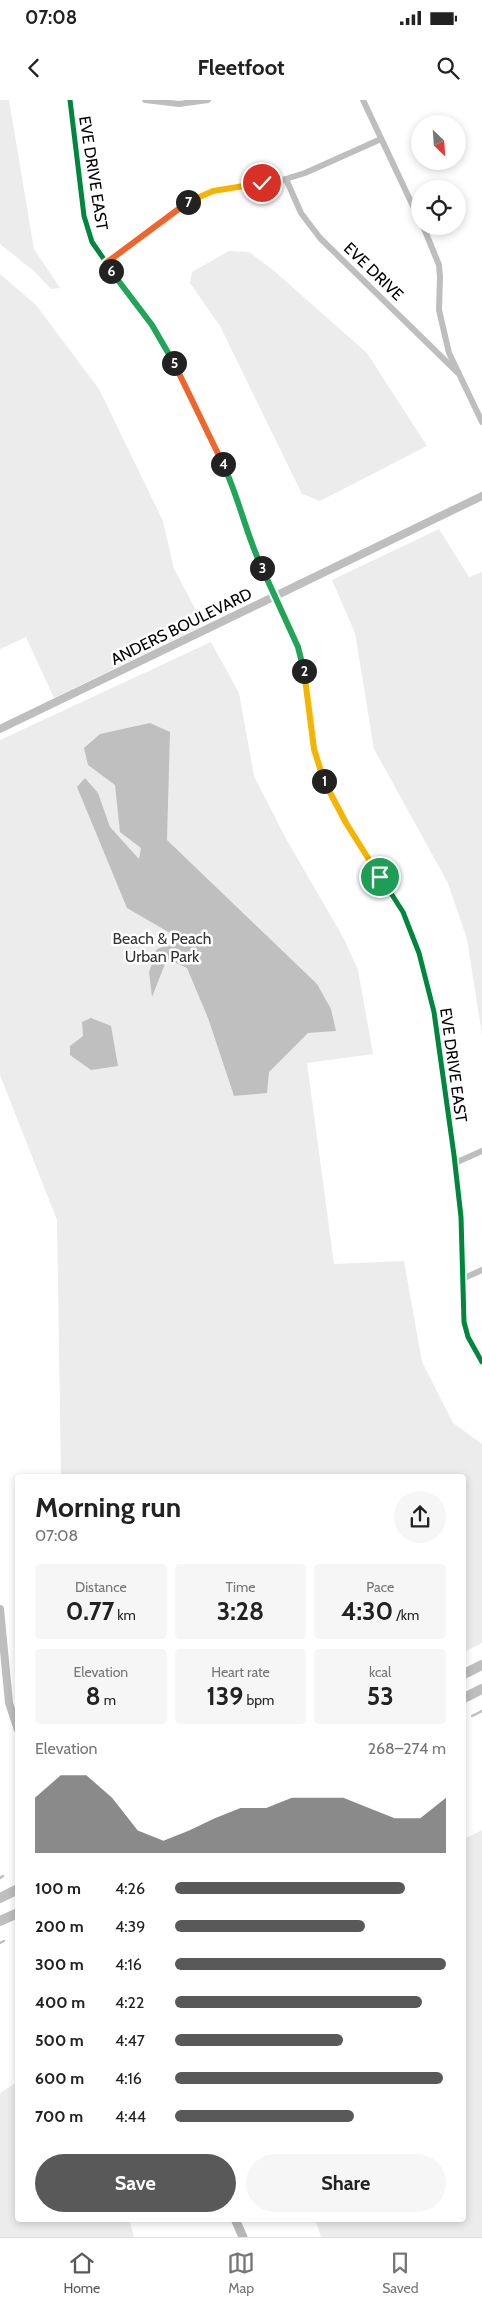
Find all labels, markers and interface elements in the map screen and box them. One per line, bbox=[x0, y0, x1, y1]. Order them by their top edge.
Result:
text: 07:08 bbox=[25, 6, 77, 29]
icon: back bbox=[20, 54, 48, 82]
text: Fleetfoot bbox=[197, 54, 285, 81]
icon: search bbox=[434, 54, 462, 82]
street label: EVE DRIVE EAST bbox=[75, 115, 112, 232]
north arrow bbox=[411, 115, 466, 170]
map controls bbox=[411, 115, 466, 235]
pin bbox=[241, 162, 283, 204]
icon: check bbox=[248, 169, 276, 197]
button: locate bbox=[411, 180, 466, 235]
pin: 7 bbox=[176, 190, 200, 214]
text: 7 bbox=[185, 193, 192, 211]
street label: EVE DRIVE bbox=[340, 238, 407, 304]
pin: 6 bbox=[98, 258, 124, 284]
text: 6 bbox=[108, 262, 115, 280]
pin: 5 bbox=[162, 350, 186, 376]
text: 5 bbox=[171, 354, 178, 372]
pin: 4 bbox=[210, 452, 236, 476]
text: 4 bbox=[219, 455, 228, 473]
pin: 3 bbox=[250, 556, 274, 580]
text: 3 bbox=[259, 559, 266, 577]
street label: ANDERS BOULEVARD bbox=[108, 584, 255, 669]
pin: 2 bbox=[292, 658, 316, 684]
text: 2 bbox=[301, 662, 308, 680]
pin: 1 bbox=[312, 768, 336, 794]
text: 1 bbox=[322, 772, 327, 790]
pin bbox=[359, 856, 401, 898]
icon: arrive bbox=[366, 863, 394, 891]
park label: Beach & Peach Urban Park bbox=[112, 929, 212, 966]
street label: EVE DRIVE EAST bbox=[436, 1007, 471, 1124]
text: Morning run bbox=[35, 1490, 181, 1524]
button: share bbox=[394, 1491, 446, 1543]
text: 07:08 bbox=[35, 1526, 78, 1545]
text: Distance bbox=[75, 1578, 127, 1596]
text: Time bbox=[226, 1578, 255, 1596]
text: Pace bbox=[366, 1578, 394, 1596]
text: 0.77 bbox=[66, 1596, 114, 1626]
text: 3:28 bbox=[217, 1596, 264, 1626]
text: 4:30 bbox=[341, 1596, 393, 1626]
text: km bbox=[114, 1606, 136, 1624]
text: /km bbox=[393, 1606, 419, 1624]
text: Elevation bbox=[73, 1663, 128, 1681]
text: Heart rate bbox=[211, 1663, 270, 1681]
text: kcal bbox=[369, 1663, 391, 1681]
text: 8 bbox=[86, 1681, 101, 1711]
text: 139 bbox=[207, 1681, 243, 1711]
text: 53 bbox=[367, 1681, 394, 1711]
text: m bbox=[101, 1691, 116, 1709]
text: bpm bbox=[243, 1691, 274, 1709]
text: Elevation bbox=[35, 1739, 98, 1758]
text: 268–274 m bbox=[368, 1739, 446, 1758]
text: 100 m bbox=[35, 1879, 81, 1898]
text: 4:26 bbox=[115, 1879, 145, 1898]
text: 200 m bbox=[35, 1917, 84, 1936]
text: 4:39 bbox=[115, 1917, 145, 1936]
text: 300 m bbox=[35, 1955, 84, 1974]
text: 4:16 bbox=[115, 1955, 142, 1974]
text: 400 m bbox=[35, 1993, 85, 2012]
text: 4:22 bbox=[115, 1993, 144, 2012]
text: 500 m bbox=[35, 2031, 84, 2050]
text: 4:47 bbox=[115, 2031, 145, 2050]
text: 600 m bbox=[35, 2069, 84, 2088]
text: 4:16 bbox=[115, 2069, 142, 2088]
text: 700 m bbox=[35, 2107, 83, 2126]
text: 4:44 bbox=[115, 2107, 146, 2126]
button: Save bbox=[35, 2154, 236, 2212]
button: Share bbox=[246, 2154, 446, 2212]
tab: Home bbox=[63, 2249, 100, 2297]
tab: Map bbox=[227, 2249, 255, 2297]
tab: Saved bbox=[382, 2249, 419, 2297]

